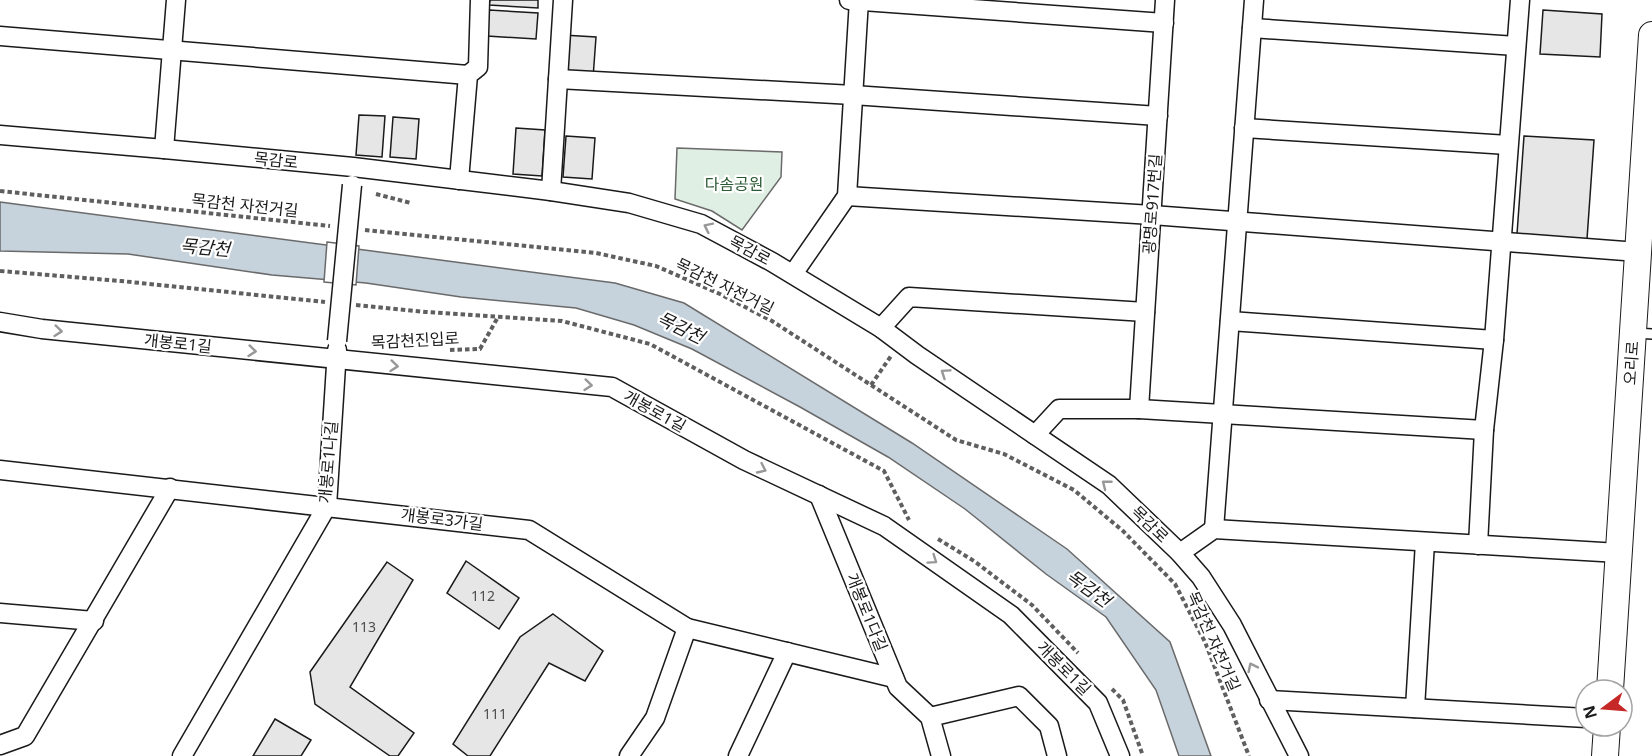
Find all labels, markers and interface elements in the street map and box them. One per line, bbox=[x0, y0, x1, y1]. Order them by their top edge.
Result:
street label: 목감로 bbox=[253, 147, 299, 173]
street label: 광명로917번길 bbox=[1138, 153, 1166, 255]
park label: 다솜공원 bbox=[705, 173, 763, 195]
street label: 목감천 자전거길 bbox=[191, 188, 299, 222]
one-way arrow bbox=[703, 223, 714, 235]
street label: 목감로 bbox=[725, 230, 775, 270]
water label: 목감천 bbox=[179, 233, 233, 261]
street label: 목감천 자전거길 bbox=[672, 253, 778, 319]
water label: 목감천 bbox=[653, 305, 711, 350]
one-way arrow bbox=[53, 324, 62, 337]
street label: 목감천진입로 bbox=[370, 327, 460, 353]
street label: 개봉로1길 bbox=[143, 329, 213, 357]
street label: 오리로 bbox=[1618, 340, 1644, 386]
one-way arrow bbox=[247, 344, 256, 357]
one-way arrow bbox=[389, 359, 398, 372]
one-way arrow bbox=[941, 369, 951, 381]
one-way arrow bbox=[583, 378, 593, 391]
street label: 개봉로1길 bbox=[620, 385, 690, 437]
street label: 개봉로1나길 bbox=[313, 420, 343, 504]
one-way arrow bbox=[756, 461, 767, 473]
one-way arrow bbox=[1102, 480, 1113, 491]
street label: 목감로 bbox=[1126, 501, 1174, 547]
street label: 개봉로3가길 bbox=[400, 503, 484, 535]
one-way arrow bbox=[927, 553, 938, 564]
water label: 목감천 bbox=[1062, 564, 1118, 614]
street label: 개봉로1다길 bbox=[841, 570, 893, 654]
house number: 112 bbox=[471, 586, 495, 605]
street label: 목감천 자전거길 bbox=[1182, 588, 1246, 694]
house number: 113 bbox=[352, 617, 376, 636]
street label: 개봉로1길 bbox=[1032, 636, 1096, 700]
one-way arrow bbox=[1248, 662, 1260, 673]
north arrow bbox=[1574, 678, 1634, 738]
text: N bbox=[1577, 703, 1602, 721]
house number: 111 bbox=[483, 704, 507, 723]

